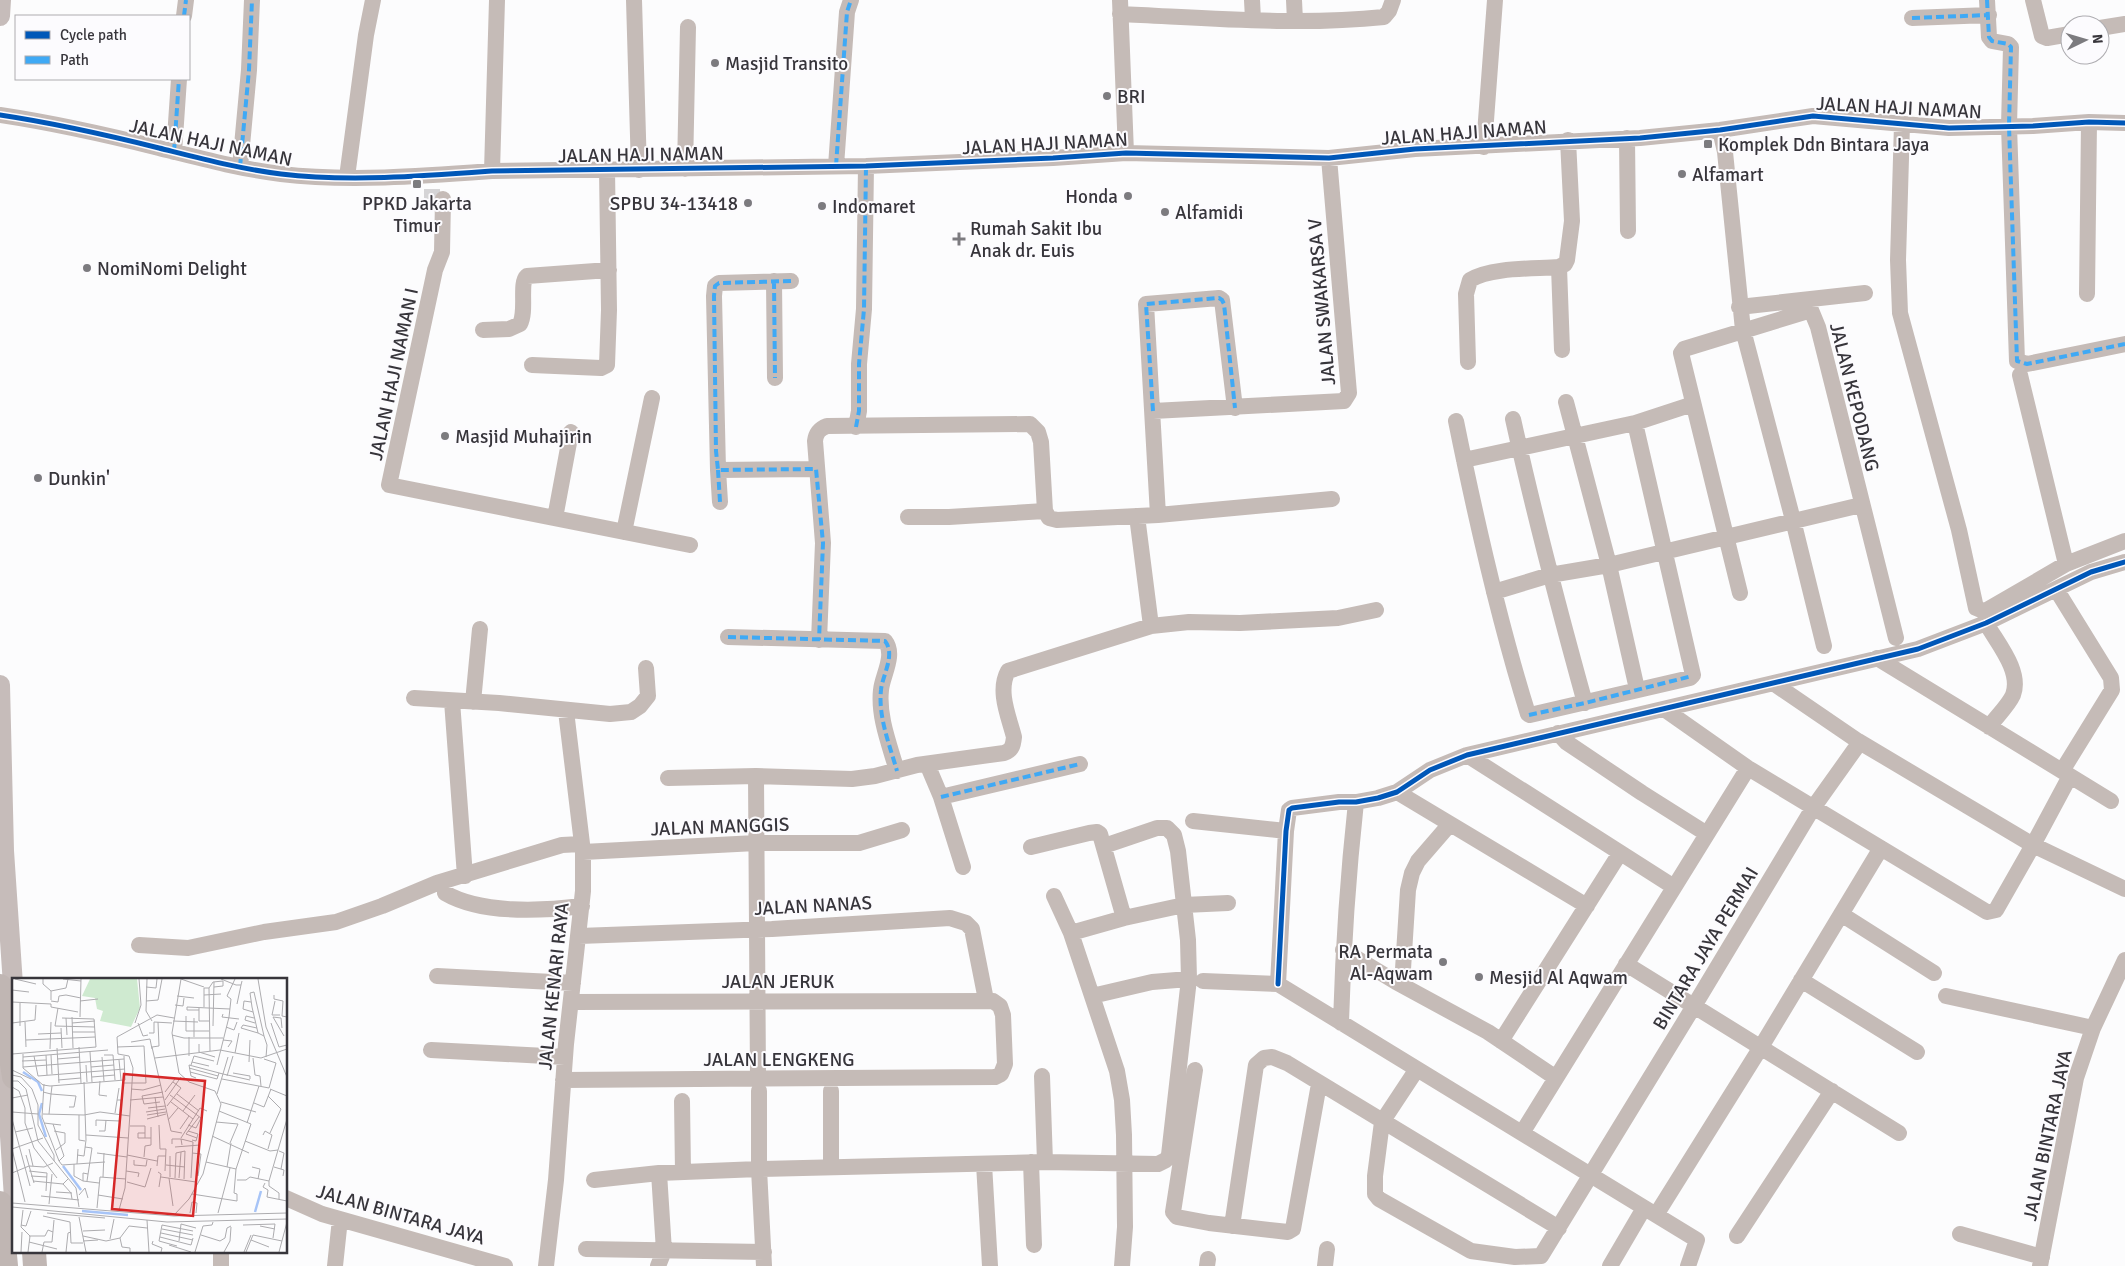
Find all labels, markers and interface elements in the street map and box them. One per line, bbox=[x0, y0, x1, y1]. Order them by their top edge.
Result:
legend bbox=[15, 15, 190, 80]
north arrow bbox=[2060, 15, 2110, 65]
text: Cycle path bbox=[60, 26, 127, 44]
text: N bbox=[2089, 33, 2106, 45]
text: Path bbox=[60, 51, 89, 69]
place label: Masjid Transito bbox=[725, 52, 848, 76]
marker: Masjid Transito bbox=[709, 57, 721, 69]
place label: BRI bbox=[1117, 85, 1145, 109]
marker: BRI bbox=[1101, 90, 1113, 102]
street label: JALAN HAJI NAMAN bbox=[1816, 92, 1982, 124]
street label: JALAN HAJI NAMAN bbox=[127, 114, 294, 172]
street label: JALAN HAJI NAMAN bbox=[1381, 115, 1548, 151]
street label: JALAN HAJI NAMAN bbox=[962, 128, 1128, 160]
place label: Komplek Ddn Bintara Jaya bbox=[1718, 133, 1929, 157]
marker: Komplek Ddn Bintara Jaya bbox=[1702, 138, 1714, 150]
street label: JALAN HAJI NAMAN bbox=[558, 142, 724, 168]
place label: Alfamart bbox=[1692, 163, 1764, 187]
marker: Alfamart bbox=[1676, 168, 1688, 180]
marker: PPKD Jakarta Timur bbox=[411, 178, 423, 190]
place label: Honda bbox=[1065, 185, 1118, 209]
marker: Honda bbox=[1122, 190, 1134, 202]
place label: PPKD Jakarta Timur bbox=[362, 192, 472, 238]
place label: SPBU 34-13418 bbox=[610, 192, 738, 216]
place label: Indomaret bbox=[832, 195, 916, 219]
marker: SPBU 34-13418 bbox=[742, 197, 754, 209]
marker: Indomaret bbox=[816, 200, 828, 212]
place label: Alfamidi bbox=[1175, 201, 1243, 225]
marker: Alfamidi bbox=[1159, 206, 1171, 218]
place label: Rumah Sakit Ibu Anak dr. Euis bbox=[970, 217, 1102, 263]
street label: JALAN SWAKARSA V bbox=[1303, 217, 1341, 386]
marker: Rumah Sakit Ibu Anak dr. Euis bbox=[952, 232, 966, 246]
place label: NomiNomi Delight bbox=[97, 257, 247, 281]
marker: NomiNomi Delight bbox=[81, 262, 93, 274]
street label: JALAN HAJI NAMAN I bbox=[364, 286, 424, 463]
street label: JALAN KEPODANG bbox=[1824, 320, 1884, 474]
place label: Masjid Muhajirin bbox=[455, 425, 592, 449]
marker: Masjid Muhajirin bbox=[439, 430, 451, 442]
place label: Dunkin' bbox=[48, 467, 110, 491]
marker: Dunkin' bbox=[32, 472, 44, 484]
street label: JALAN MANGGIS bbox=[650, 813, 790, 841]
street label: BINTARA JAYA PERMAI bbox=[1648, 863, 1764, 1034]
street label: JALAN NANAS bbox=[754, 891, 873, 921]
street label: JALAN KENARI RAYA bbox=[533, 901, 575, 1071]
place label: RA Permata Al-Aqwam bbox=[1338, 940, 1433, 986]
marker: RA Permata Al-Aqwam bbox=[1437, 956, 1449, 968]
place label: Mesjid Al Aqwam bbox=[1489, 966, 1628, 990]
street label: JALAN JERUK bbox=[722, 970, 835, 994]
marker: Mesjid Al Aqwam bbox=[1473, 971, 1485, 983]
inset map bbox=[12, 978, 288, 1254]
street label: JALAN BINTARA JAYA bbox=[2018, 1047, 2078, 1223]
street label: JALAN LENGKENG bbox=[703, 1048, 855, 1072]
street label: JALAN BINTARA JAYA bbox=[314, 1179, 488, 1251]

